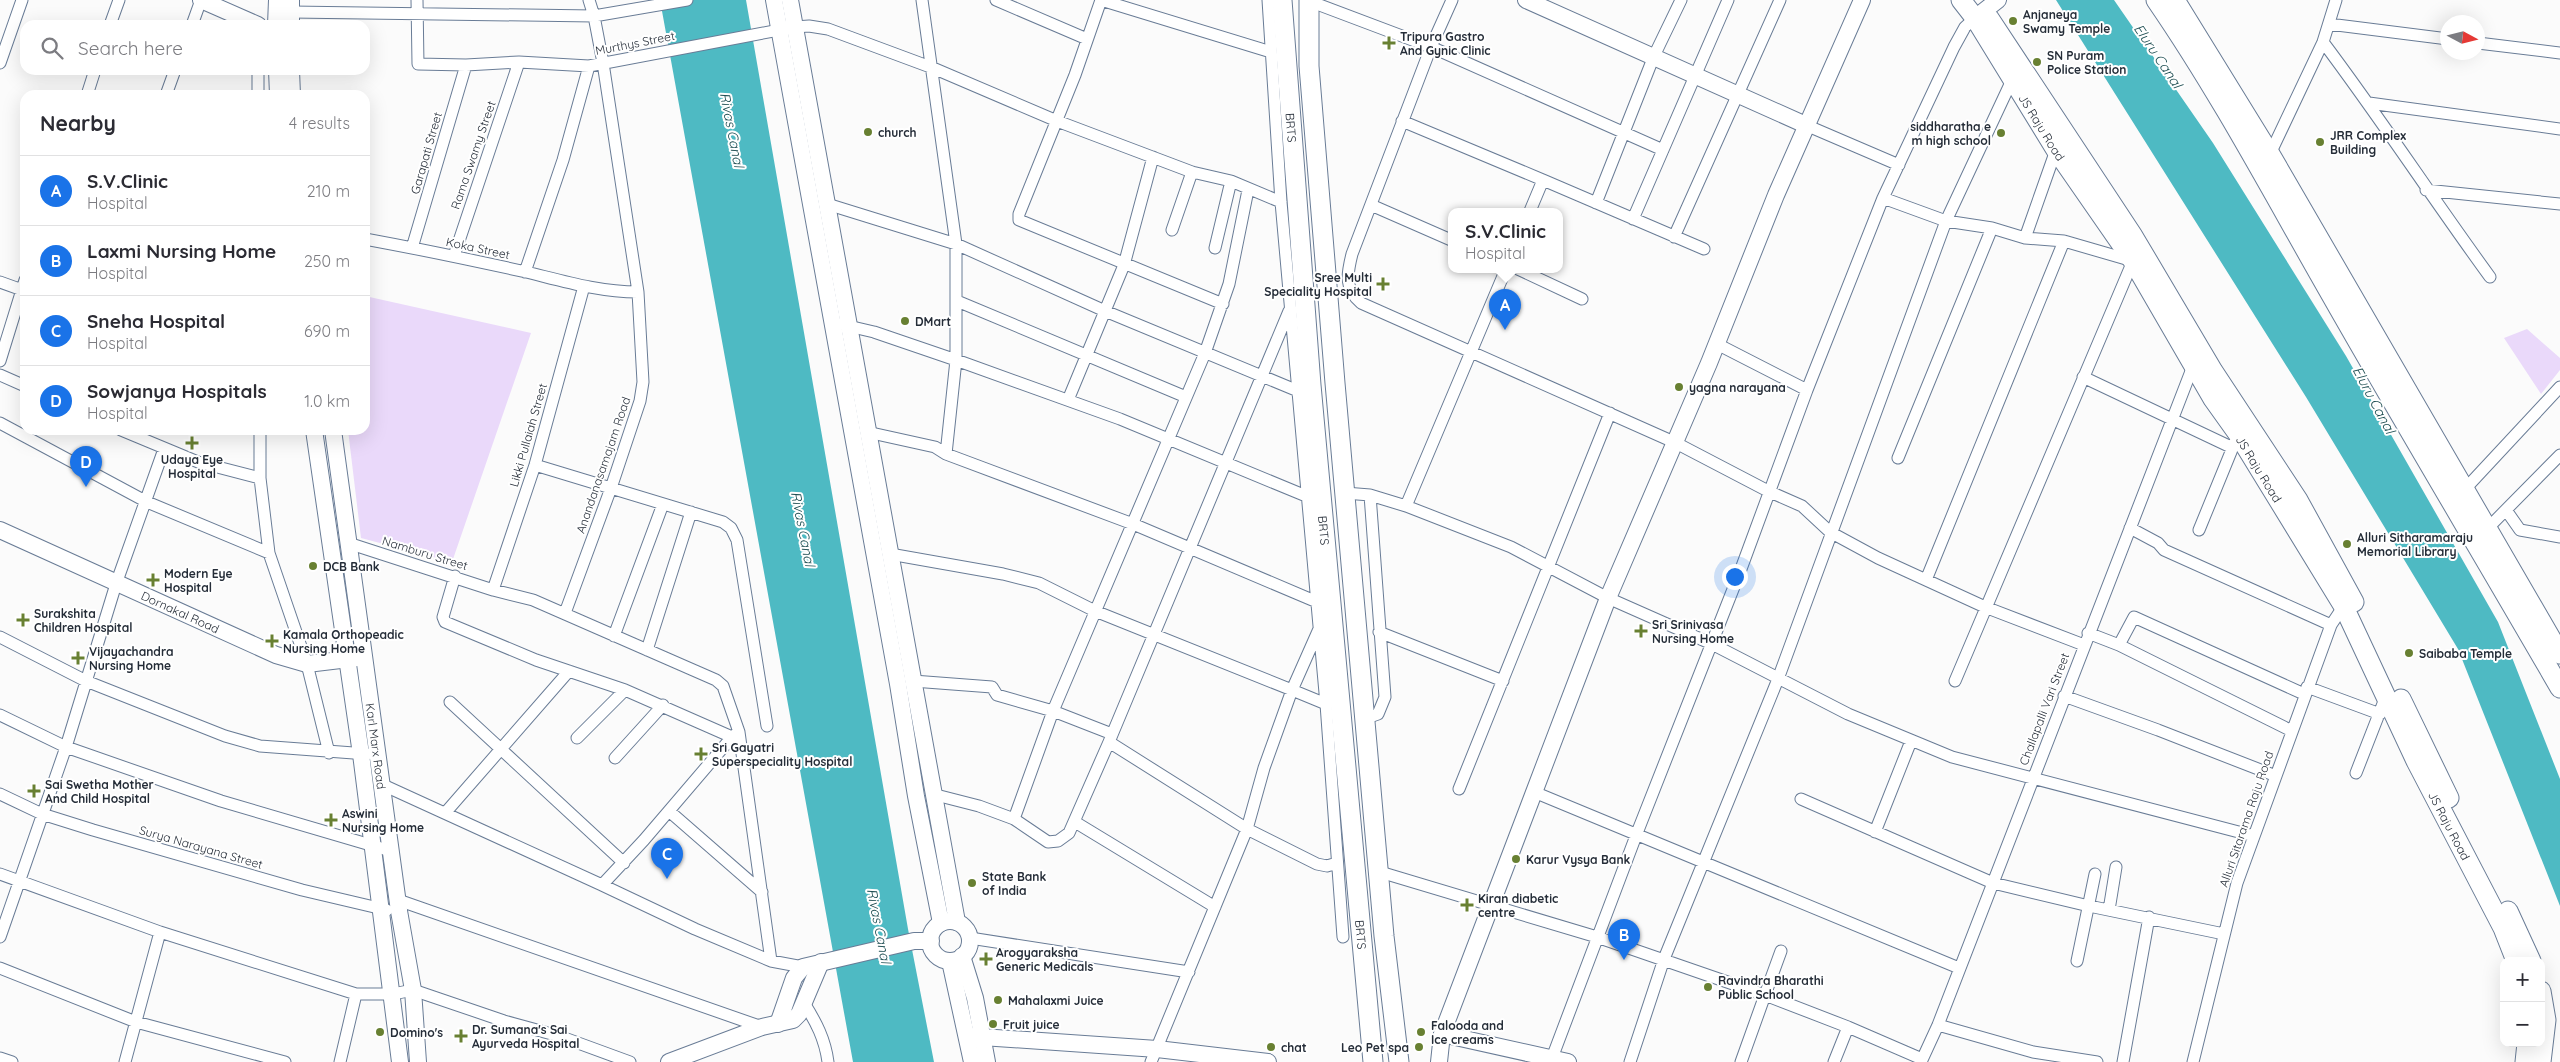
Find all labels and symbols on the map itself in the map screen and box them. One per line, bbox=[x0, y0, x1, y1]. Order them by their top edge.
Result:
place label: Anjaneya Swamy Temple bbox=[2023, 7, 2110, 36]
marker: Anjaneya Swamy Temple bbox=[2007, 15, 2019, 27]
north arrow bbox=[2440, 15, 2485, 60]
water label: Eluru Canal bbox=[2130, 20, 2187, 93]
street label: Murthys Street bbox=[594, 28, 676, 58]
place label: Tripura Gastro And Gynic Clinic bbox=[1400, 29, 1491, 58]
marker: Tripura Gastro And Gynic Clinic bbox=[1382, 36, 1396, 50]
place label: SN Puram Police Station bbox=[2047, 48, 2126, 77]
marker: SN Puram Police Station bbox=[2031, 56, 2043, 68]
water label: Rivas Canal bbox=[716, 91, 748, 171]
street label: JS Raju Road bbox=[2016, 91, 2068, 163]
street label: Rama Swamy Street bbox=[447, 99, 499, 211]
street label: Garapati Street bbox=[407, 110, 445, 196]
street label: BRTS bbox=[1283, 112, 1300, 143]
place label: siddharatha e m high school bbox=[1910, 119, 1991, 148]
place label: church bbox=[878, 125, 917, 140]
marker: church bbox=[862, 126, 874, 138]
marker: siddharatha e m high school bbox=[1995, 127, 2007, 139]
place label: JRR Complex Building bbox=[2330, 128, 2406, 157]
marker: JRR Complex Building bbox=[2314, 136, 2326, 148]
street label: Koka Street bbox=[445, 234, 511, 262]
place label: Sree Multi Speciality Hospital bbox=[1264, 270, 1372, 299]
marker: Sree Multi Speciality Hospital bbox=[1376, 277, 1390, 291]
pin: A bbox=[1489, 289, 1521, 330]
place label: DMart bbox=[915, 314, 951, 329]
marker: DMart bbox=[899, 315, 911, 327]
water label: Eluru Canal bbox=[2349, 363, 2400, 438]
place label: yagna narayana bbox=[1689, 380, 1786, 395]
street label: Likki Pullaiah Street bbox=[506, 381, 550, 489]
marker: yagna narayana bbox=[1673, 381, 1685, 393]
street label: Anandanasamajam Road bbox=[573, 395, 633, 535]
street label: JS Raju Road bbox=[2233, 433, 2285, 505]
marker: Udaya Eye Hospital bbox=[185, 436, 199, 450]
pin: D bbox=[70, 446, 102, 487]
place label: Udaya Eye Hospital bbox=[161, 452, 223, 481]
water label: Rivas Canal bbox=[787, 490, 819, 570]
street label: BRTS bbox=[1315, 515, 1333, 546]
place label: Alluri Sitharamaraju Memorial Library bbox=[2357, 530, 2473, 559]
street label: Namburu Street bbox=[380, 533, 470, 573]
marker: Alluri Sitharamaraju Memorial Library bbox=[2341, 538, 2353, 550]
place label: DCB Bank bbox=[323, 559, 380, 574]
marker: DCB Bank bbox=[307, 560, 319, 572]
your location bbox=[1722, 564, 1748, 590]
place label: Modern Eye Hospital bbox=[164, 566, 232, 595]
marker: Modern Eye Hospital bbox=[146, 573, 160, 587]
street label: Dornakal Road bbox=[139, 587, 222, 636]
place label: Surakshita Children Hospital bbox=[34, 606, 133, 635]
marker: Surakshita Children Hospital bbox=[16, 613, 30, 627]
place label: Sri Srinivasa Nursing Home bbox=[1652, 617, 1734, 646]
marker: Sri Srinivasa Nursing Home bbox=[1634, 624, 1648, 638]
place label: Kamala Orthopeadic Nursing Home bbox=[283, 627, 404, 656]
marker: Kamala Orthopeadic Nursing Home bbox=[265, 634, 279, 648]
place label: Vijayachandra Nursing Home bbox=[89, 644, 173, 673]
place label: Saibaba Temple bbox=[2419, 646, 2512, 661]
marker: Saibaba Temple bbox=[2403, 647, 2415, 659]
marker: Vijayachandra Nursing Home bbox=[71, 651, 85, 665]
street label: Challapalli Vari Street bbox=[2016, 651, 2072, 767]
street label: Karl Marx Road bbox=[363, 702, 390, 790]
place label: Sri Gayatri Superspeciality Hospital bbox=[712, 740, 852, 769]
marker: Sri Gayatri Superspeciality Hospital bbox=[694, 747, 708, 761]
street label: Alluri Sitarama Raju Road bbox=[2216, 749, 2276, 889]
place label: Sai Swetha Mother And Child Hospital bbox=[45, 777, 154, 806]
marker: Sai Swetha Mother And Child Hospital bbox=[27, 784, 41, 798]
street label: JS Raju Road bbox=[2426, 789, 2474, 862]
place label: Aswini Nursing Home bbox=[342, 806, 424, 835]
marker: Aswini Nursing Home bbox=[324, 813, 338, 827]
street label: Surya Narayana Street bbox=[138, 822, 264, 872]
pin: C bbox=[651, 838, 683, 879]
place label: Karur Vysya Bank bbox=[1526, 852, 1631, 867]
marker: Karur Vysya Bank bbox=[1510, 853, 1522, 865]
place label: State Bank of India bbox=[982, 869, 1046, 898]
marker: State Bank of India bbox=[966, 877, 978, 889]
water label: Rivas Canal bbox=[863, 887, 895, 967]
place label: Kiran diabetic centre bbox=[1478, 891, 1558, 920]
marker: Kiran diabetic centre bbox=[1460, 898, 1474, 912]
street label: BRTS bbox=[1353, 919, 1370, 950]
pin: B bbox=[1608, 919, 1640, 960]
place label: Arogyaraksha Generic Medicals bbox=[996, 945, 1094, 974]
marker: Arogyaraksha Generic Medicals bbox=[980, 953, 992, 965]
place label: Ravindra Bharathi Public School bbox=[1718, 973, 1824, 1002]
marker: Ravindra Bharathi Public School bbox=[1702, 981, 1714, 993]
place label: Mahalaxmi Juice bbox=[1008, 993, 1104, 1008]
marker: Mahalaxmi Juice bbox=[992, 994, 1004, 1006]
place label: Fruit juice bbox=[1003, 1017, 1060, 1032]
marker: Fruit juice bbox=[987, 1018, 999, 1030]
place label: Falooda and Ice creams bbox=[1431, 1018, 1504, 1047]
place label: Dr. Sumana's Sai Ayurveda Hospital bbox=[472, 1022, 579, 1051]
place label: Domino's bbox=[390, 1025, 443, 1040]
marker: Domino's bbox=[374, 1026, 386, 1038]
marker: Falooda and Ice creams bbox=[1415, 1026, 1427, 1038]
marker: Dr. Sumana's Sai Ayurveda Hospital bbox=[454, 1029, 468, 1043]
place label: chat bbox=[1281, 1040, 1307, 1055]
place label: Leo Pet spa bbox=[1341, 1040, 1409, 1055]
marker: chat bbox=[1265, 1041, 1277, 1053]
marker: Leo Pet spa bbox=[1413, 1041, 1425, 1053]

